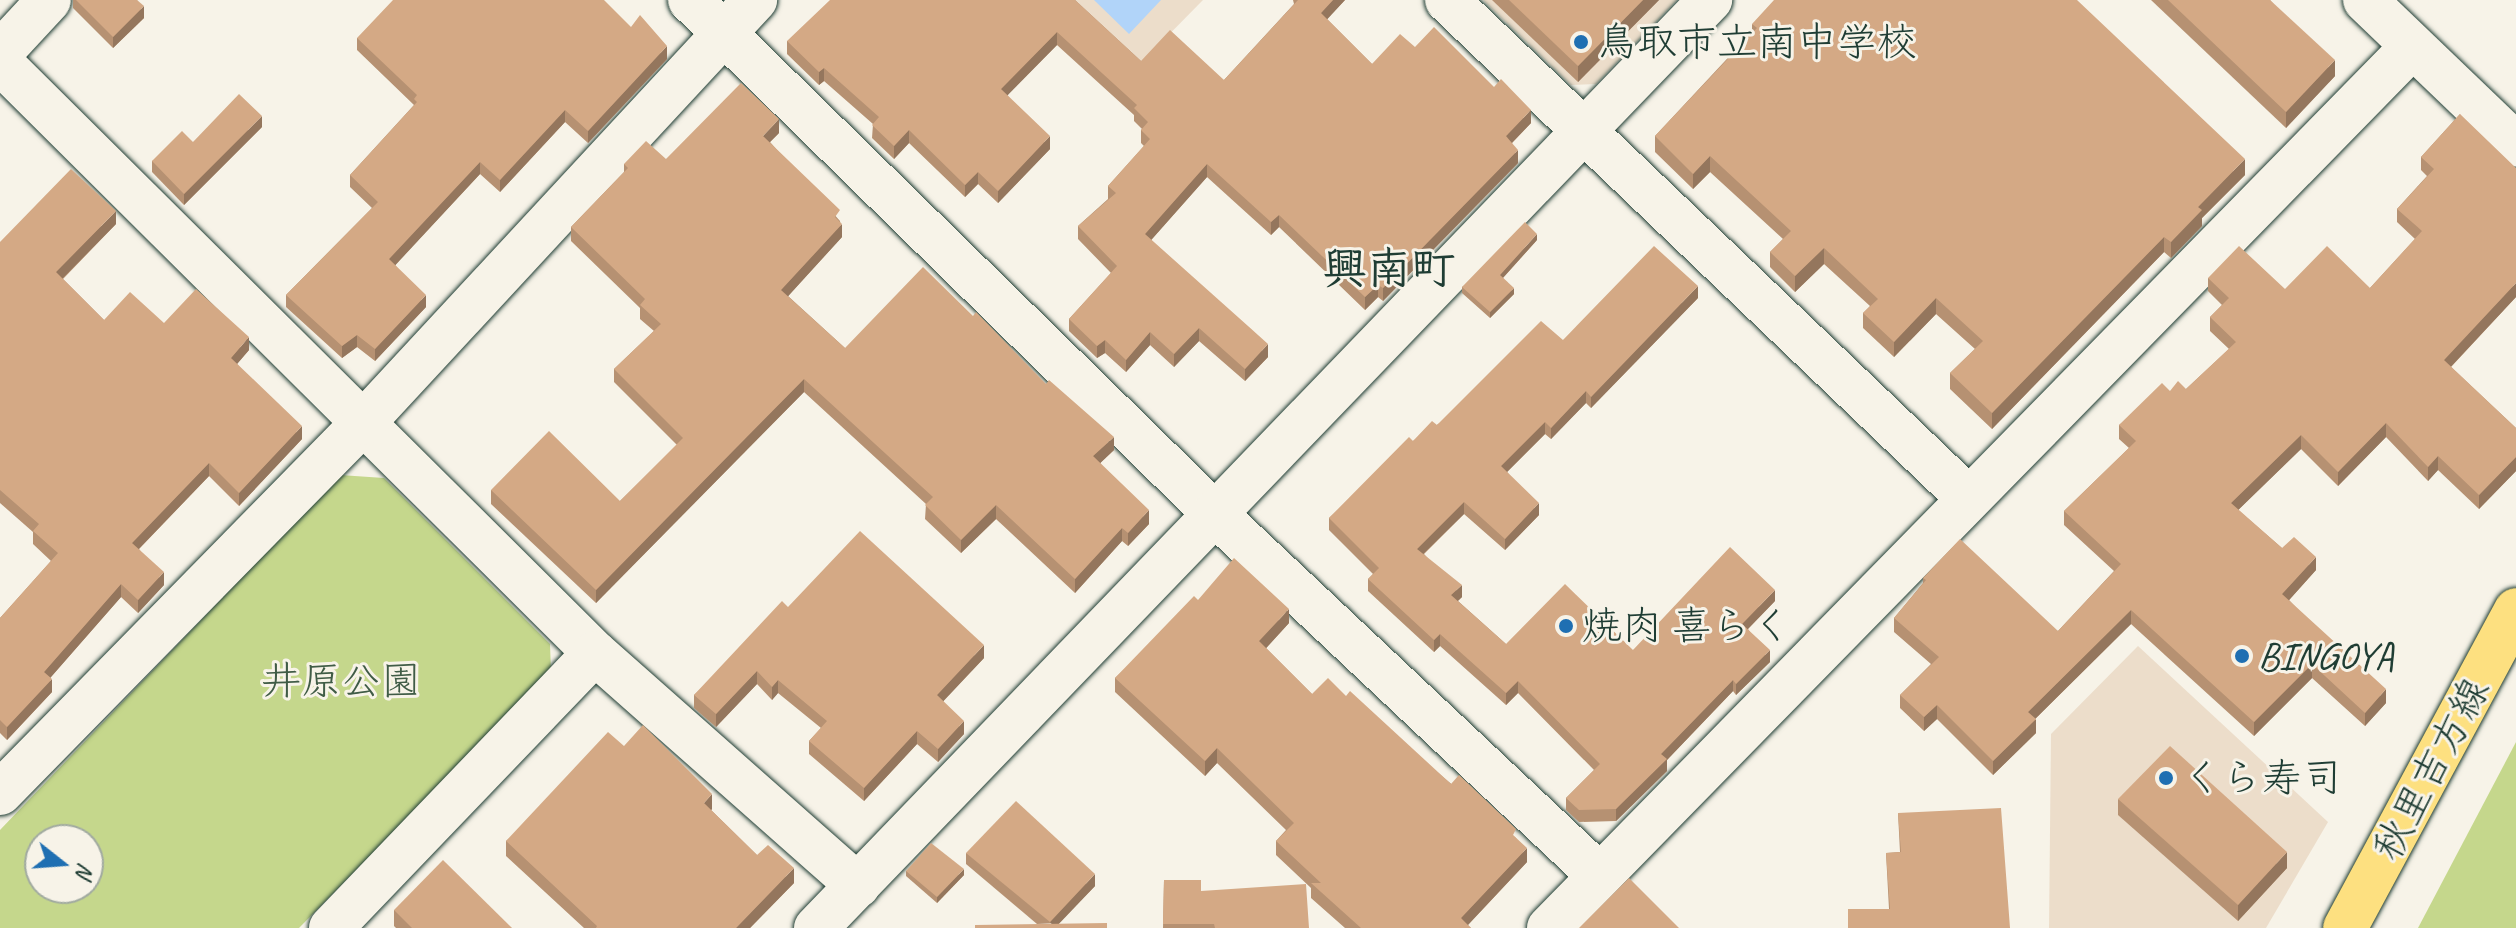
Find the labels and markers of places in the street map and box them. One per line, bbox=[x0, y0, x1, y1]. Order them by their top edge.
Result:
place label: 鳥取市立南中学校 bbox=[1597, 18, 1917, 66]
marker: 鳥取市立南中学校 bbox=[1572, 33, 1590, 51]
place label: 焼肉 喜らく bbox=[1582, 602, 1792, 650]
marker: 焼肉 喜らく bbox=[1557, 617, 1575, 635]
place label: BINGOYA bbox=[2258, 632, 2394, 680]
marker: BINGOYA bbox=[2233, 647, 2251, 665]
place label: くら寿司 bbox=[2182, 754, 2342, 802]
marker: くら寿司 bbox=[2157, 769, 2175, 787]

